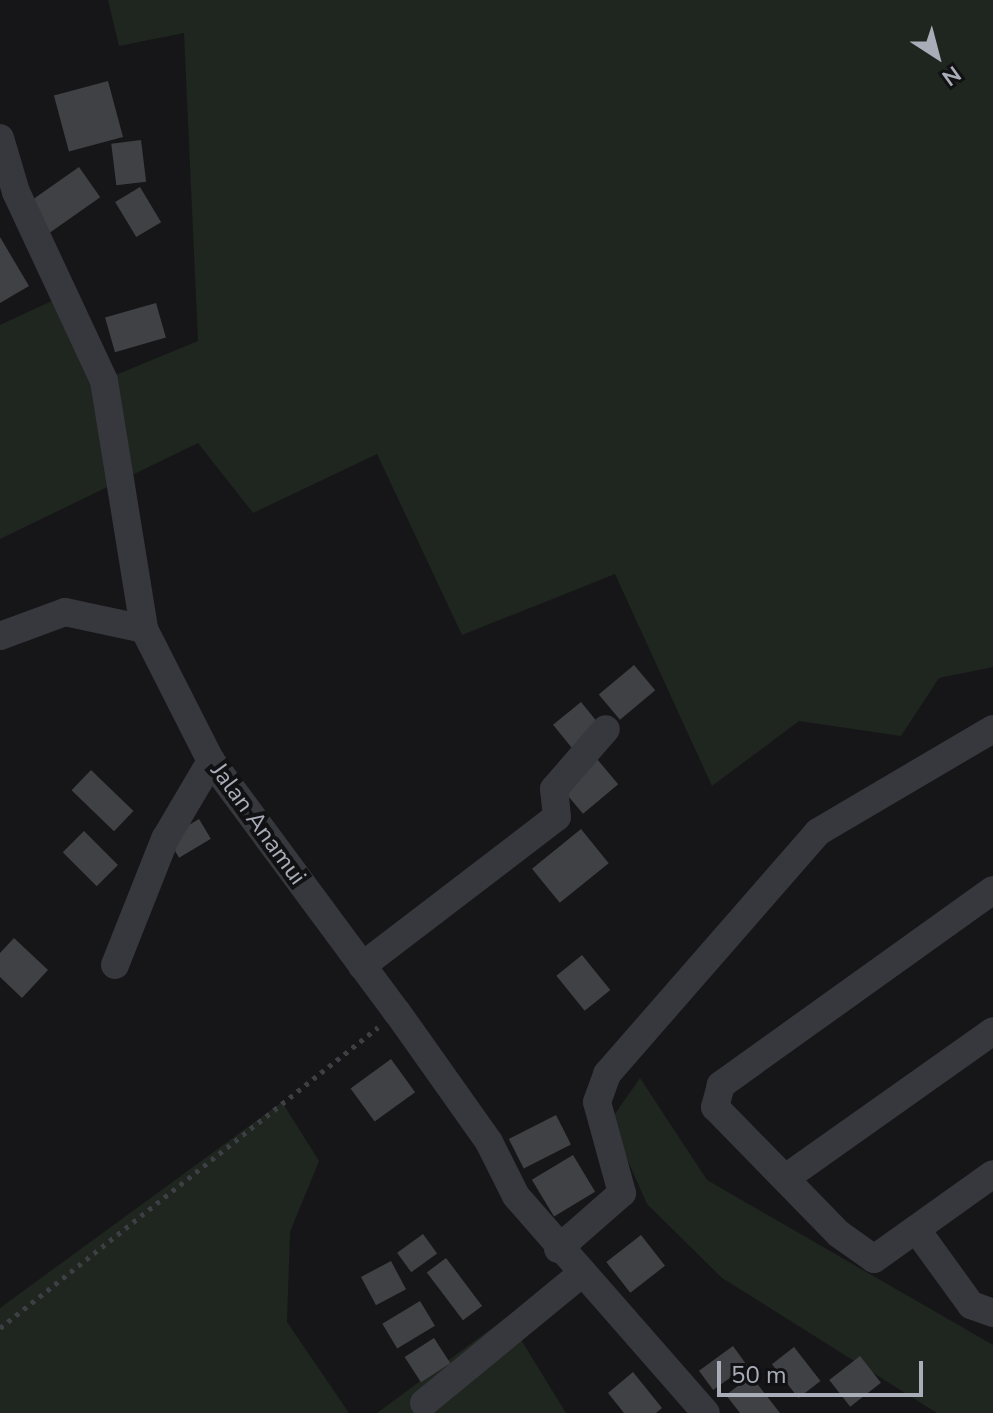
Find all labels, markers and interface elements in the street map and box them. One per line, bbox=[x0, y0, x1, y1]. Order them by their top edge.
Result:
north arrow bbox=[897, 16, 977, 96]
text: N bbox=[936, 58, 967, 92]
street label: Jalan Anamui bbox=[204, 757, 312, 891]
scale bar bbox=[721, 1345, 927, 1395]
text: 50 m bbox=[731, 1359, 787, 1391]

